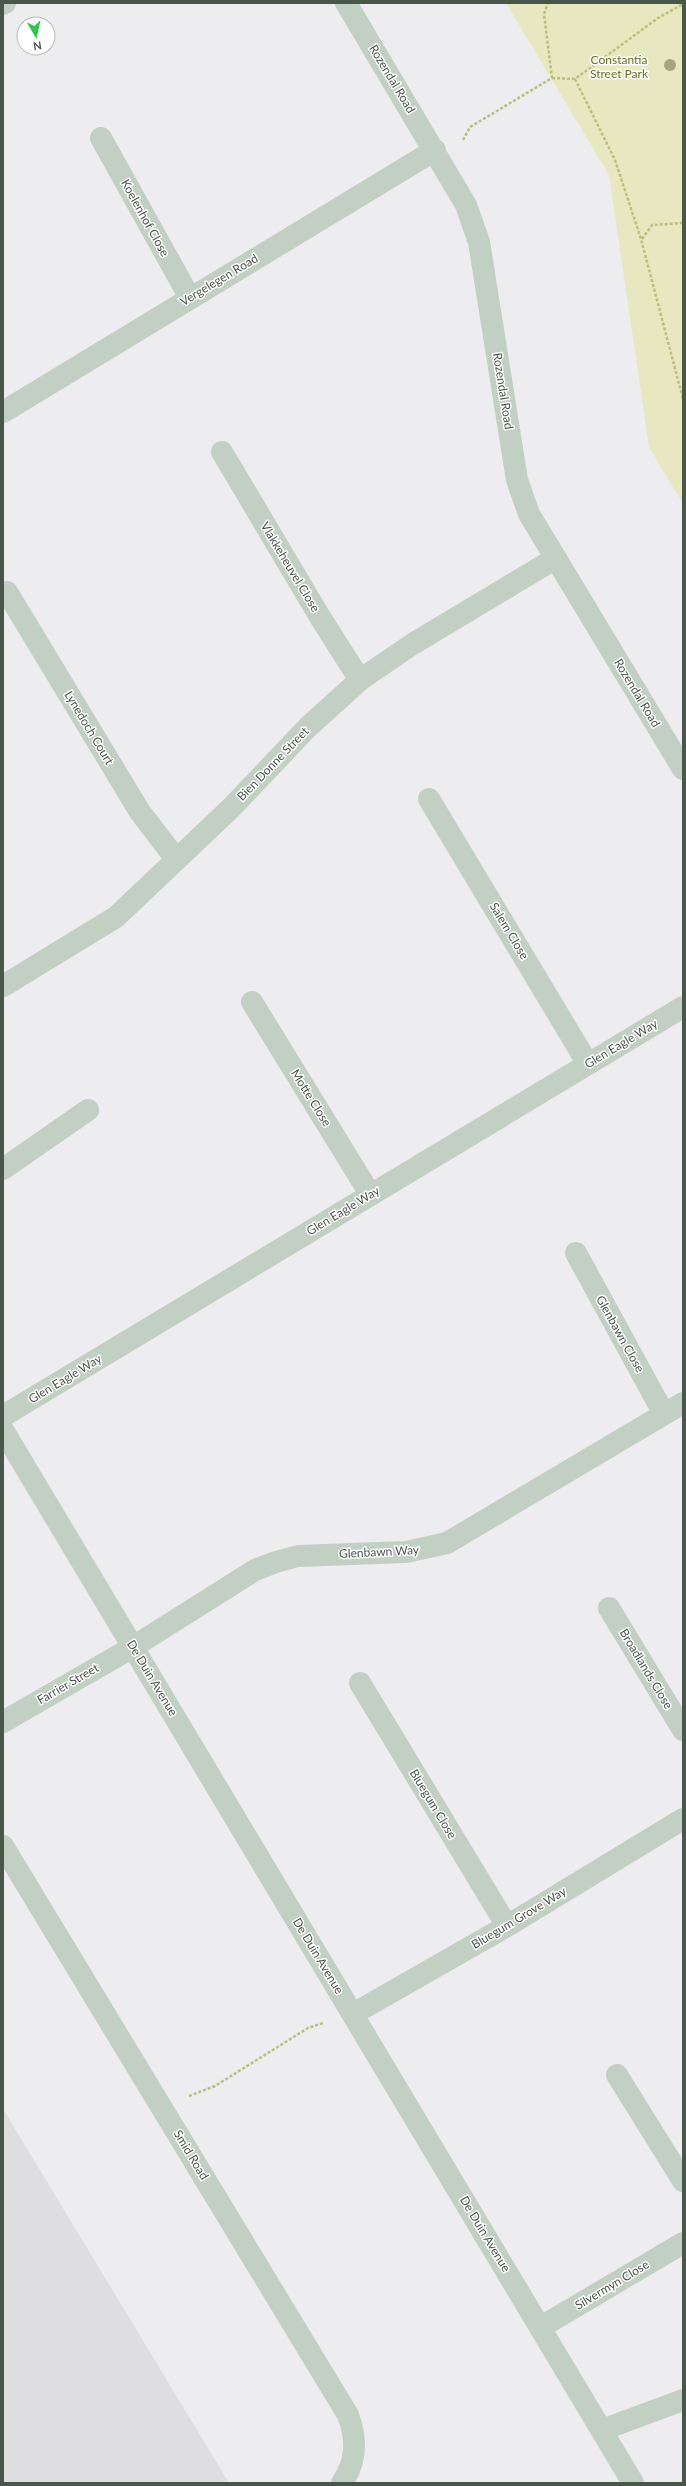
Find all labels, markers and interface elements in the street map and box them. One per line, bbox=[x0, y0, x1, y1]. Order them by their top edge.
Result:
north arrow bbox=[16, 16, 56, 56]
text: N bbox=[32, 39, 43, 53]
street label: Rozendal Road bbox=[366, 42, 419, 116]
park label: Constantia Street Park bbox=[590, 52, 649, 81]
street label: Koelenhof Close bbox=[118, 176, 173, 259]
street label: Vergelegen Road bbox=[177, 250, 260, 309]
street label: Rozendal Road bbox=[490, 352, 517, 430]
street label: Vlakkeheuvel Close bbox=[258, 519, 323, 614]
street label: Rozendal Road bbox=[611, 656, 664, 730]
street label: Lynedoch Court bbox=[62, 688, 118, 768]
street label: Bien Donne Street bbox=[234, 723, 312, 804]
street label: Salem Close bbox=[487, 900, 532, 962]
street label: Glen Eagle Way bbox=[582, 1015, 661, 1071]
street label: Motte Close bbox=[288, 1066, 335, 1129]
street label: Glen Eagle Way bbox=[304, 1182, 383, 1238]
street label: Glenbawn Close bbox=[593, 1293, 648, 1375]
street label: Glen Eagle Way bbox=[26, 1350, 105, 1406]
street label: Glenbawn Way bbox=[339, 1542, 420, 1561]
street label: Broadlands Close bbox=[617, 1626, 676, 1712]
street label: De Duin Avenue bbox=[124, 1637, 181, 1719]
street label: Farrier Street bbox=[34, 1660, 102, 1707]
street label: Bluegum Close bbox=[407, 1766, 460, 1841]
street label: Bluegum Grove Way bbox=[469, 1883, 570, 1952]
street label: De Duin Avenue bbox=[290, 1915, 347, 1997]
street label: Smid Road bbox=[171, 2127, 212, 2182]
street label: De Duin Avenue bbox=[457, 2193, 514, 2275]
street label: Silvermyn Close bbox=[572, 2257, 652, 2313]

